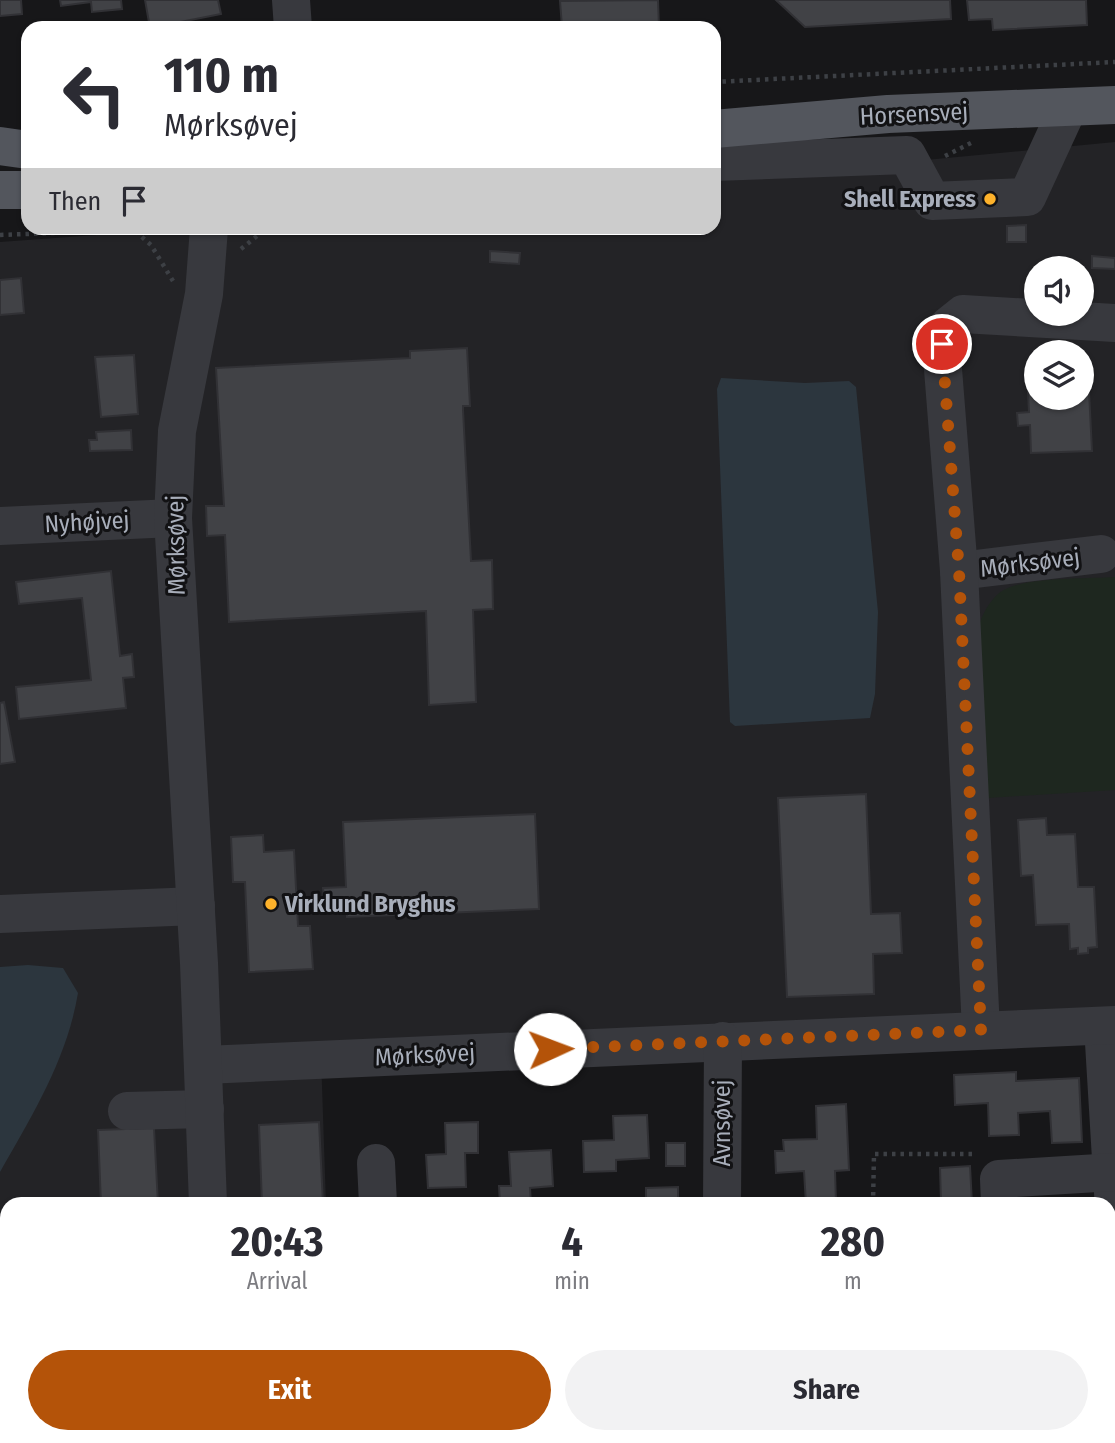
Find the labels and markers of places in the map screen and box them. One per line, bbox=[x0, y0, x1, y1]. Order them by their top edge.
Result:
place label: Shell Express bbox=[844, 185, 976, 213]
marker: Shell Express bbox=[982, 191, 998, 207]
pin bbox=[912, 314, 972, 374]
place label: Virklund Bryghus bbox=[284, 890, 456, 918]
marker: Virklund Bryghus bbox=[263, 896, 279, 912]

